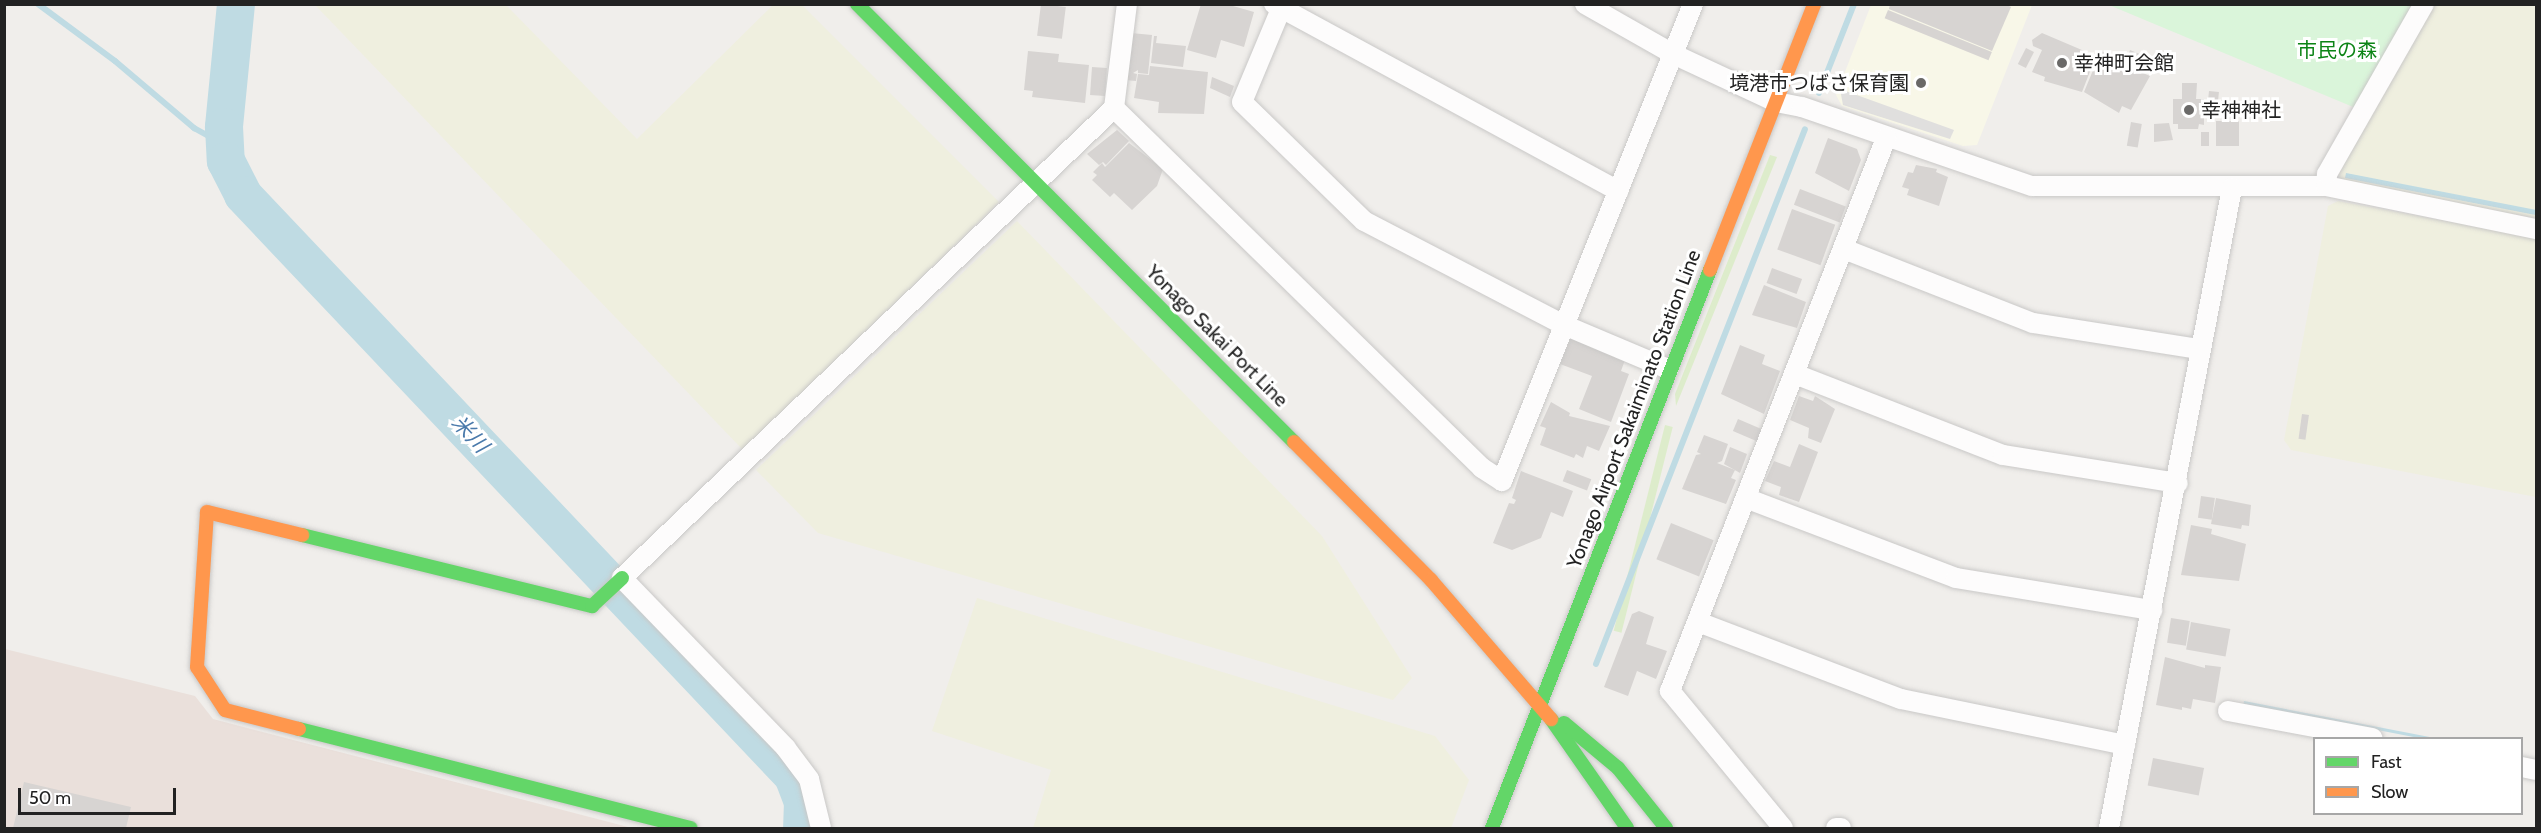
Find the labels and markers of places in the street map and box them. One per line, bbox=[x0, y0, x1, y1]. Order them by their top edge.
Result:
place label: 幸神町会館 bbox=[2074, 51, 2174, 75]
marker: 幸神町会館 bbox=[2055, 56, 2069, 70]
place label: 境港市つばさ保育園 bbox=[1729, 71, 1909, 95]
marker: 境港市つばさ保育園 bbox=[1914, 76, 1928, 90]
place label: 幸神神社 bbox=[2201, 98, 2281, 122]
marker: 幸神神社 bbox=[2182, 103, 2196, 117]

